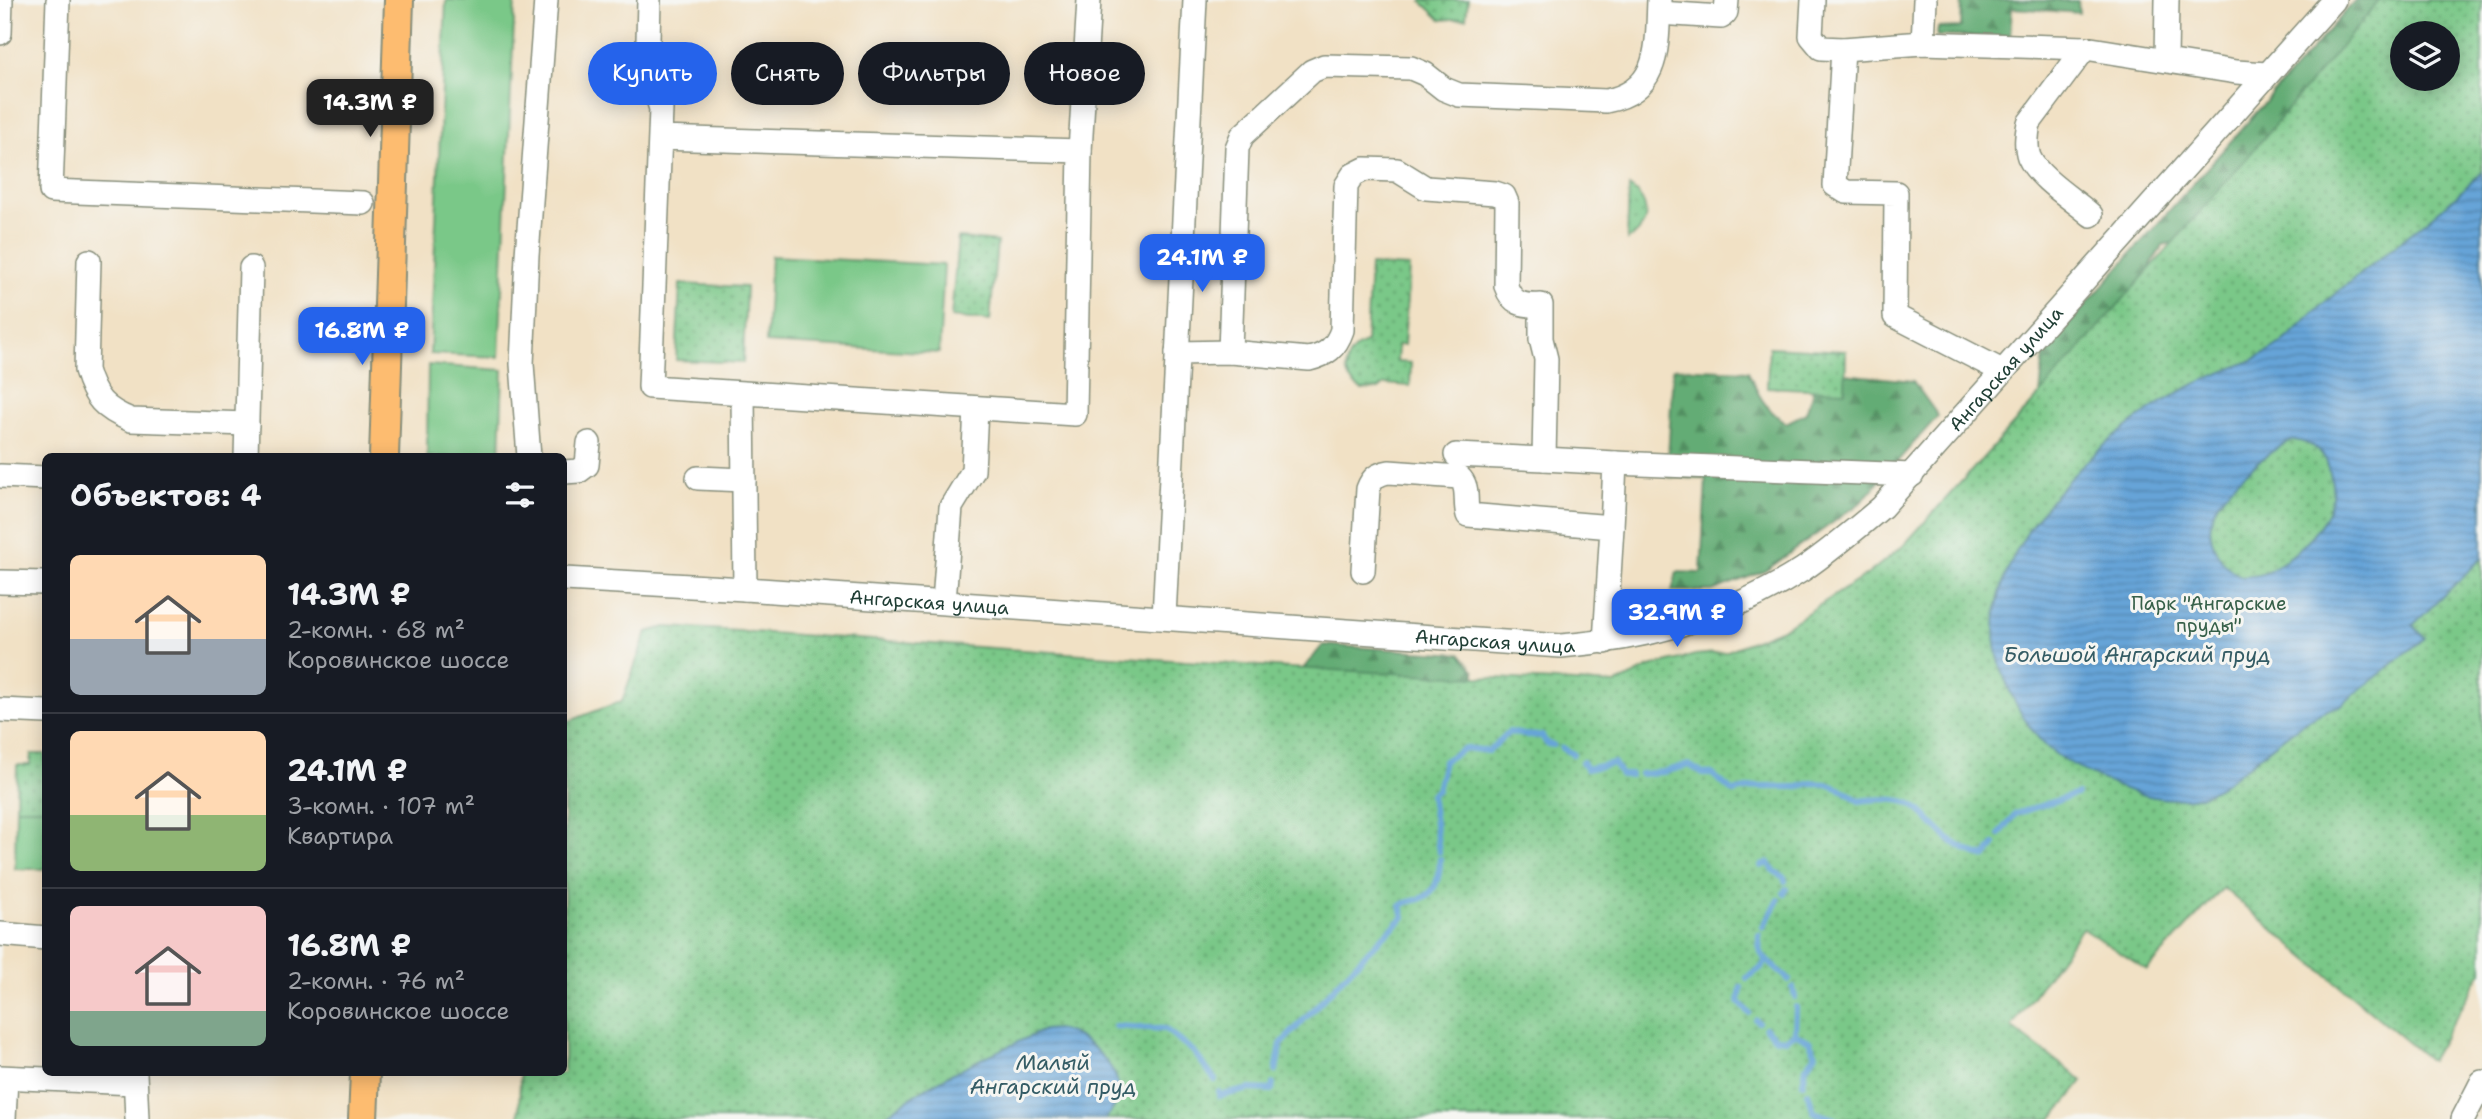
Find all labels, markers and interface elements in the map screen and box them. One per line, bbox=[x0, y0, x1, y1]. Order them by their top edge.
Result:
map controls bbox=[2390, 21, 2460, 91]
button: layers bbox=[2390, 21, 2460, 91]
chip: Купить bbox=[588, 42, 717, 105]
chip: Снять bbox=[731, 42, 844, 105]
chip: Фильтры bbox=[858, 42, 1010, 105]
chip: Новое bbox=[1024, 42, 1145, 105]
pin: 14.3M ₽ bbox=[305, 80, 435, 139]
text: 14.3M ₽ bbox=[323, 87, 417, 117]
pin: 24.1M ₽ bbox=[1137, 234, 1267, 294]
text: 24.1M ₽ bbox=[1156, 242, 1248, 272]
street label: Ангарская улица bbox=[1943, 301, 2069, 437]
pin: 16.8M ₽ bbox=[297, 308, 427, 367]
text: 16.8M ₽ bbox=[314, 315, 410, 345]
text: Объектов: 4 bbox=[70, 475, 262, 516]
icon: filters bbox=[501, 476, 539, 514]
text: 14.3M ₽ bbox=[287, 574, 411, 615]
icon: home bbox=[126, 583, 210, 667]
street label: Ангарская улица bbox=[849, 584, 1010, 620]
pin: 32.9M ₽ bbox=[1612, 590, 1742, 649]
park label: Парк "Ангарские пруды" bbox=[2131, 591, 2287, 638]
text: 32.9M ₽ bbox=[1628, 597, 1726, 627]
text: 2-комн. · 68 m² bbox=[287, 615, 465, 645]
street label: Ангарская улица bbox=[1414, 624, 1576, 659]
water label: Большой Ангарский пруд bbox=[2003, 641, 2271, 669]
text: Коровинское шоссе bbox=[287, 645, 509, 675]
text: 24.1M ₽ bbox=[287, 750, 408, 791]
icon: home bbox=[126, 759, 210, 843]
text: 3-комн. · 107 m² bbox=[287, 791, 475, 821]
text: Квартира bbox=[287, 821, 393, 851]
text: 16.8M ₽ bbox=[287, 925, 412, 966]
icon: home bbox=[126, 934, 210, 1018]
text: 2-комн. · 76 m² bbox=[287, 966, 465, 996]
text: Коровинское шоссе bbox=[287, 996, 509, 1026]
water label: Малый Ангарский пруд bbox=[970, 1049, 1136, 1101]

